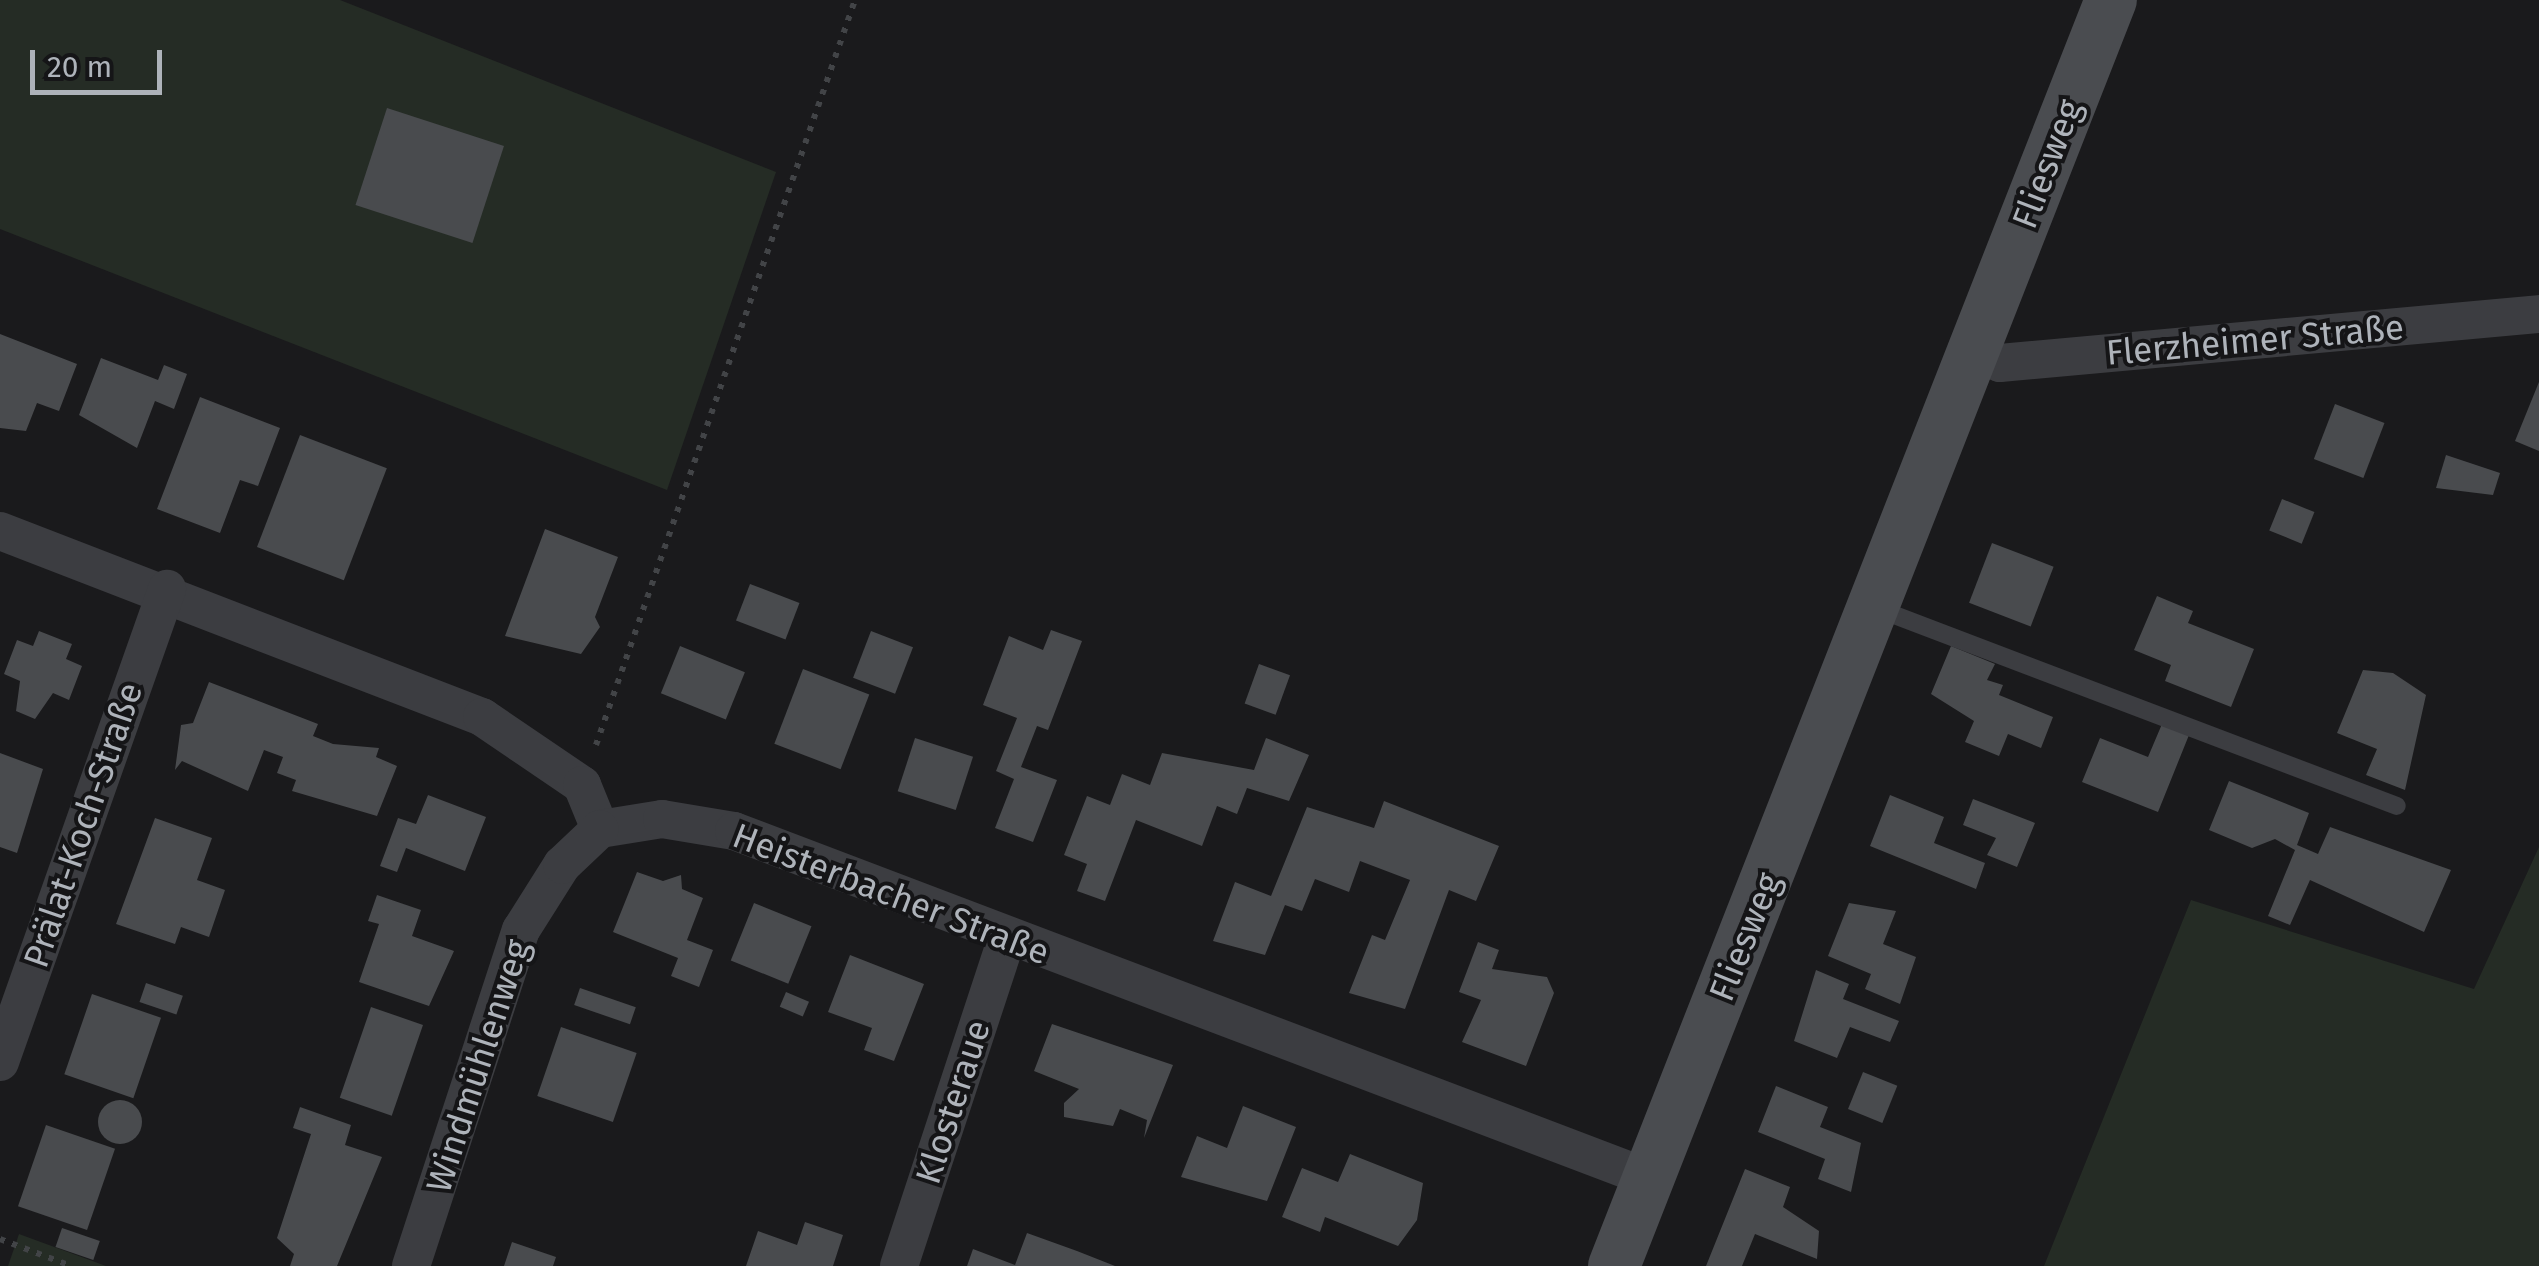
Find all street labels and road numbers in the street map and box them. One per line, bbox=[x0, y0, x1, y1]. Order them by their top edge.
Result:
street label: Fliesweg bbox=[2003, 94, 2091, 234]
street label: Flerzheimer Straße bbox=[2104, 306, 2406, 374]
street label: Prälat-Koch-Straße bbox=[15, 677, 151, 973]
street label: Heisterbacher Straße bbox=[727, 814, 1055, 974]
street label: Fliesweg bbox=[1700, 867, 1790, 1007]
street label: Windmühlenweg bbox=[417, 934, 539, 1198]
street label: Klosteraue bbox=[907, 1015, 999, 1189]

